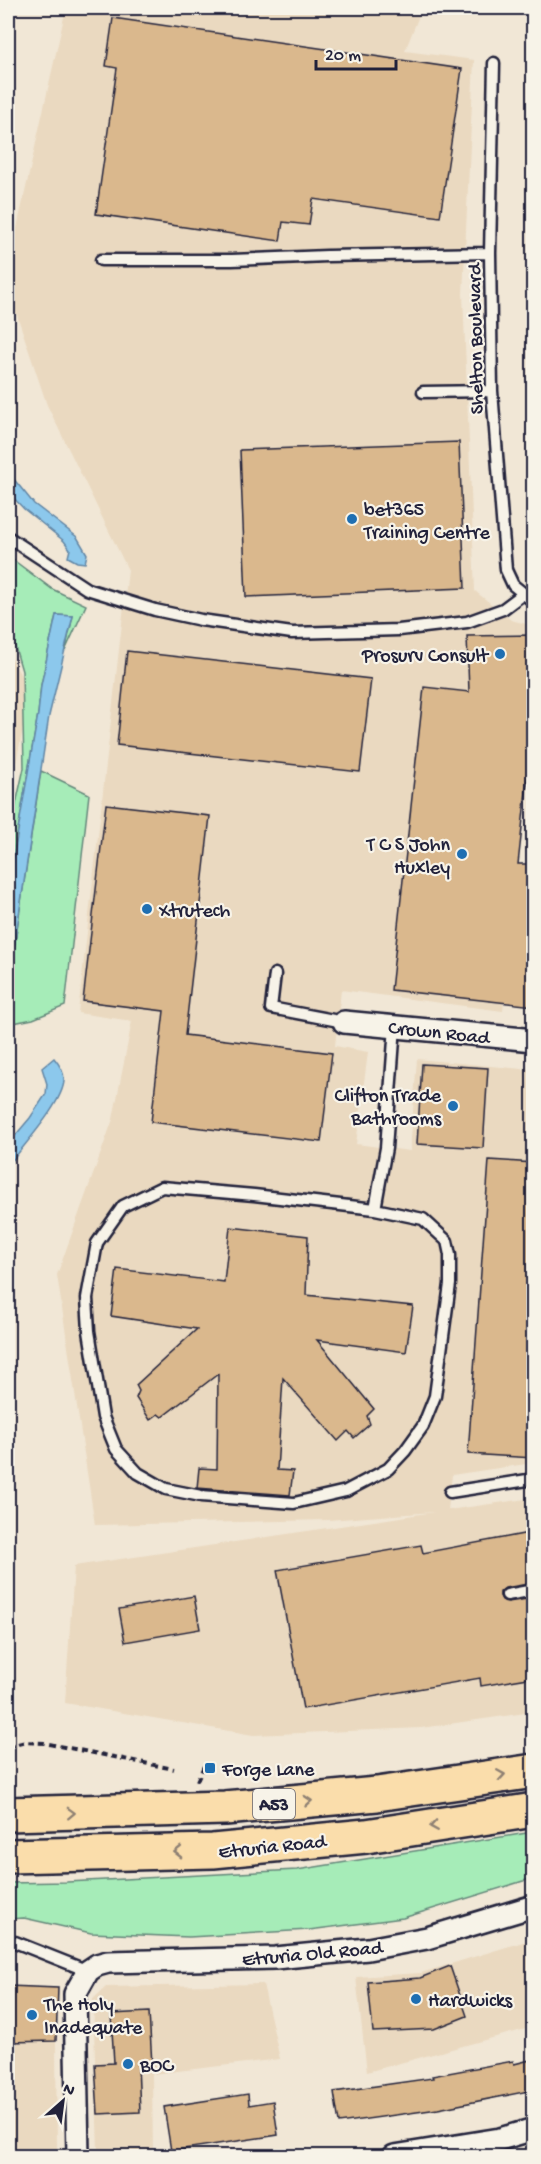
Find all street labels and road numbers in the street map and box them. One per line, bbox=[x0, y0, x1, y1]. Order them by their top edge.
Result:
street label: Shelton Boulevard bbox=[465, 261, 490, 415]
street label: Crown Road bbox=[387, 1018, 493, 1051]
road number: A53 bbox=[253, 1789, 295, 1819]
street label: Etruria Road bbox=[217, 1831, 330, 1866]
street label: Etruria Old Road bbox=[241, 1938, 386, 1973]

